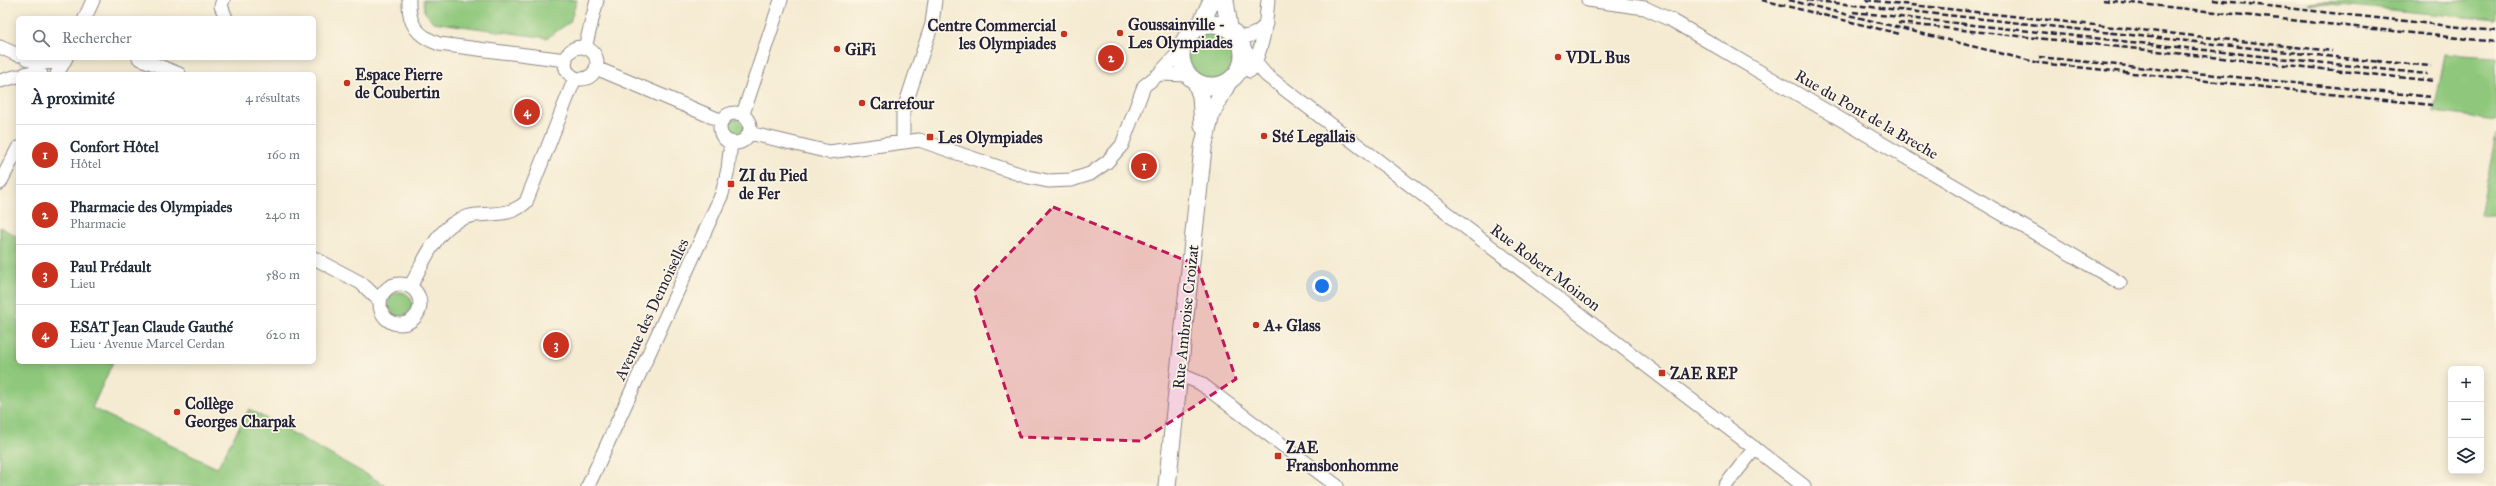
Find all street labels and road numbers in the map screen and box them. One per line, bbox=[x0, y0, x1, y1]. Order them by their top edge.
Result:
street label: Rue du Pont de la Breche bbox=[1792, 66, 1942, 163]
street label: Rue Robert Moinon bbox=[1487, 220, 1605, 315]
street label: Avenue des Demoiselles bbox=[610, 235, 693, 384]
street label: Rue Ambroise Croizat bbox=[1168, 243, 1203, 390]

